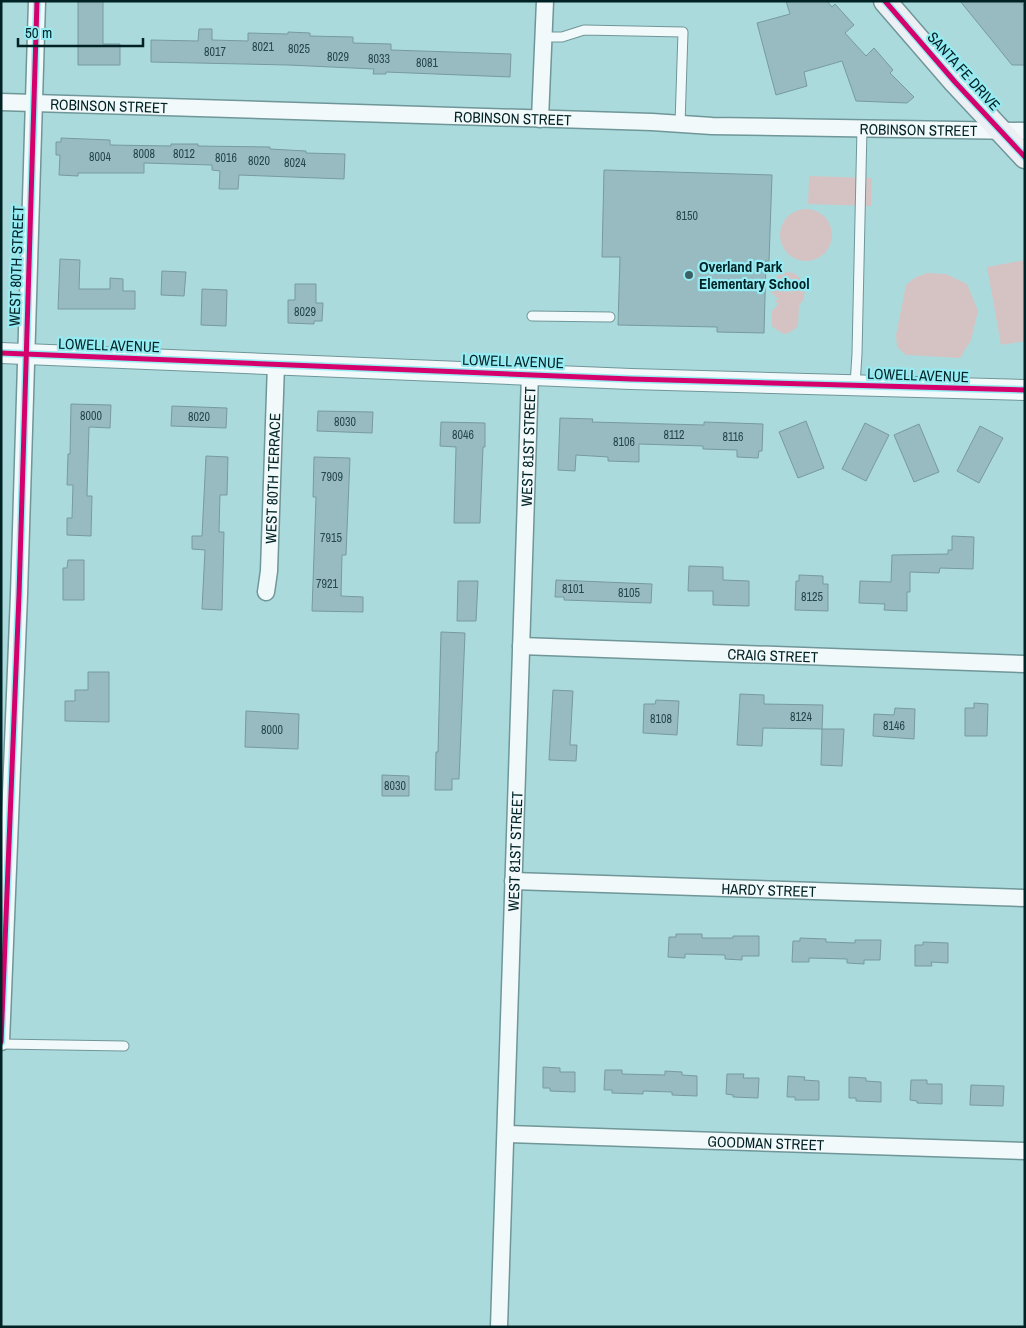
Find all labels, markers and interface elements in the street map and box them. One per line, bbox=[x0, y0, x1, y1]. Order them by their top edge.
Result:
scale bar bbox=[18, 15, 142, 47]
text: 50 m bbox=[25, 22, 52, 43]
street label: SANTA FE DRIVE bbox=[923, 27, 1005, 115]
house number: 8021 bbox=[252, 39, 274, 55]
house number: 8025 bbox=[288, 41, 310, 57]
house number: 8017 bbox=[204, 44, 226, 60]
house number: 8029 bbox=[327, 49, 349, 65]
house number: 8033 bbox=[368, 51, 390, 67]
house number: 8081 bbox=[416, 55, 438, 71]
street label: ROBINSON STREET bbox=[50, 93, 169, 118]
street label: ROBINSON STREET bbox=[454, 105, 572, 130]
street label: ROBINSON STREET bbox=[860, 118, 978, 141]
house number: 8008 bbox=[133, 146, 155, 162]
house number: 8012 bbox=[173, 146, 195, 162]
house number: 8004 bbox=[89, 149, 111, 165]
house number: 8016 bbox=[215, 150, 237, 166]
house number: 8020 bbox=[248, 153, 270, 169]
house number: 8024 bbox=[284, 155, 306, 171]
street label: WEST 80TH STREET bbox=[3, 205, 29, 327]
house number: 8150 bbox=[676, 208, 698, 224]
place label: Overland Park Elementary School bbox=[699, 256, 810, 294]
marker: Overland Park Elementary School bbox=[683, 269, 695, 281]
house number: 8029 bbox=[294, 304, 316, 320]
street label: LOWELL AVENUE bbox=[58, 333, 160, 357]
street label: LOWELL AVENUE bbox=[462, 349, 564, 373]
street label: LOWELL AVENUE bbox=[867, 363, 969, 387]
street label: WEST 81ST STREET bbox=[515, 386, 540, 507]
house number: 8000 bbox=[80, 408, 102, 424]
house number: 8020 bbox=[188, 409, 210, 425]
street label: WEST 80TH TERRACE bbox=[259, 412, 285, 544]
house number: 8030 bbox=[334, 414, 356, 430]
house number: 8046 bbox=[452, 427, 474, 443]
house number: 8112 bbox=[663, 427, 685, 443]
house number: 8116 bbox=[722, 429, 744, 445]
house number: 8106 bbox=[613, 434, 635, 450]
house number: 7909 bbox=[321, 469, 343, 485]
house number: 7915 bbox=[320, 530, 342, 546]
house number: 7921 bbox=[316, 576, 338, 592]
house number: 8101 bbox=[562, 581, 584, 597]
house number: 8105 bbox=[618, 585, 640, 601]
house number: 8125 bbox=[801, 589, 823, 605]
street label: CRAIG STREET bbox=[727, 643, 819, 667]
house number: 8124 bbox=[790, 709, 812, 725]
house number: 8108 bbox=[650, 711, 672, 727]
house number: 8146 bbox=[883, 718, 905, 734]
house number: 8000 bbox=[261, 722, 283, 738]
house number: 8030 bbox=[384, 778, 406, 794]
street label: WEST 81ST STREET bbox=[502, 790, 527, 912]
street label: HARDY STREET bbox=[721, 877, 817, 902]
street label: GOODMAN STREET bbox=[707, 1130, 825, 1155]

